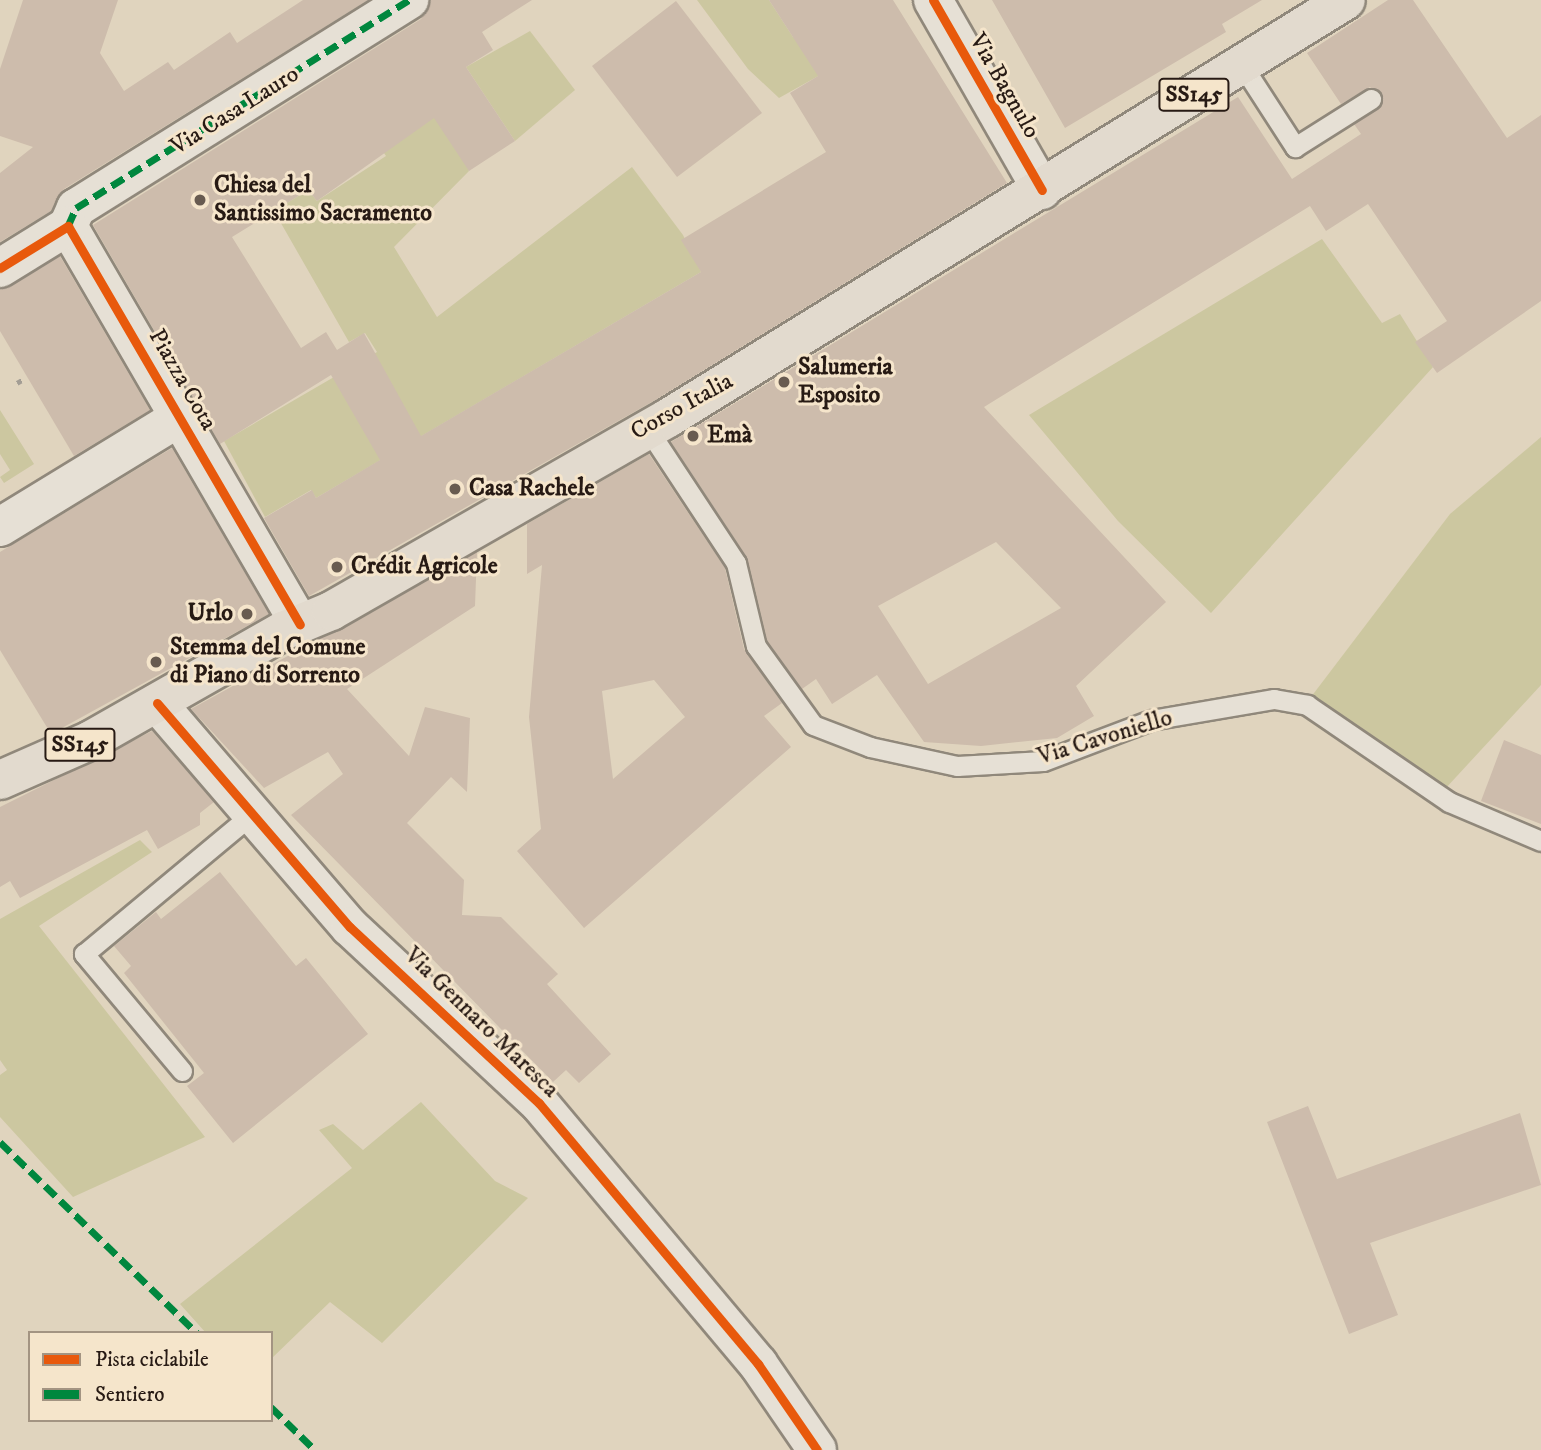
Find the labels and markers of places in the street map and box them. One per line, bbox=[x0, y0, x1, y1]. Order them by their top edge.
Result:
place label: Chiesa del Santissimo Sacramento bbox=[214, 172, 432, 228]
marker: Chiesa del Santissimo Sacramento bbox=[192, 192, 208, 208]
place label: Salumeria Esposito bbox=[798, 354, 893, 410]
marker: Salumeria Esposito bbox=[776, 374, 792, 390]
place label: Emà bbox=[707, 422, 752, 450]
marker: Emà bbox=[685, 428, 701, 444]
place label: Casa Rachele bbox=[469, 475, 595, 503]
marker: Casa Rachele bbox=[447, 481, 463, 497]
place label: Crédit Agricole bbox=[351, 553, 498, 581]
marker: Crédit Agricole bbox=[329, 559, 345, 575]
place label: Urlo bbox=[188, 600, 233, 628]
marker: Urlo bbox=[239, 606, 255, 622]
place label: Stemma del Comune di Piano di Sorrento bbox=[170, 634, 365, 690]
marker: Stemma del Comune di Piano di Sorrento bbox=[148, 654, 164, 670]

